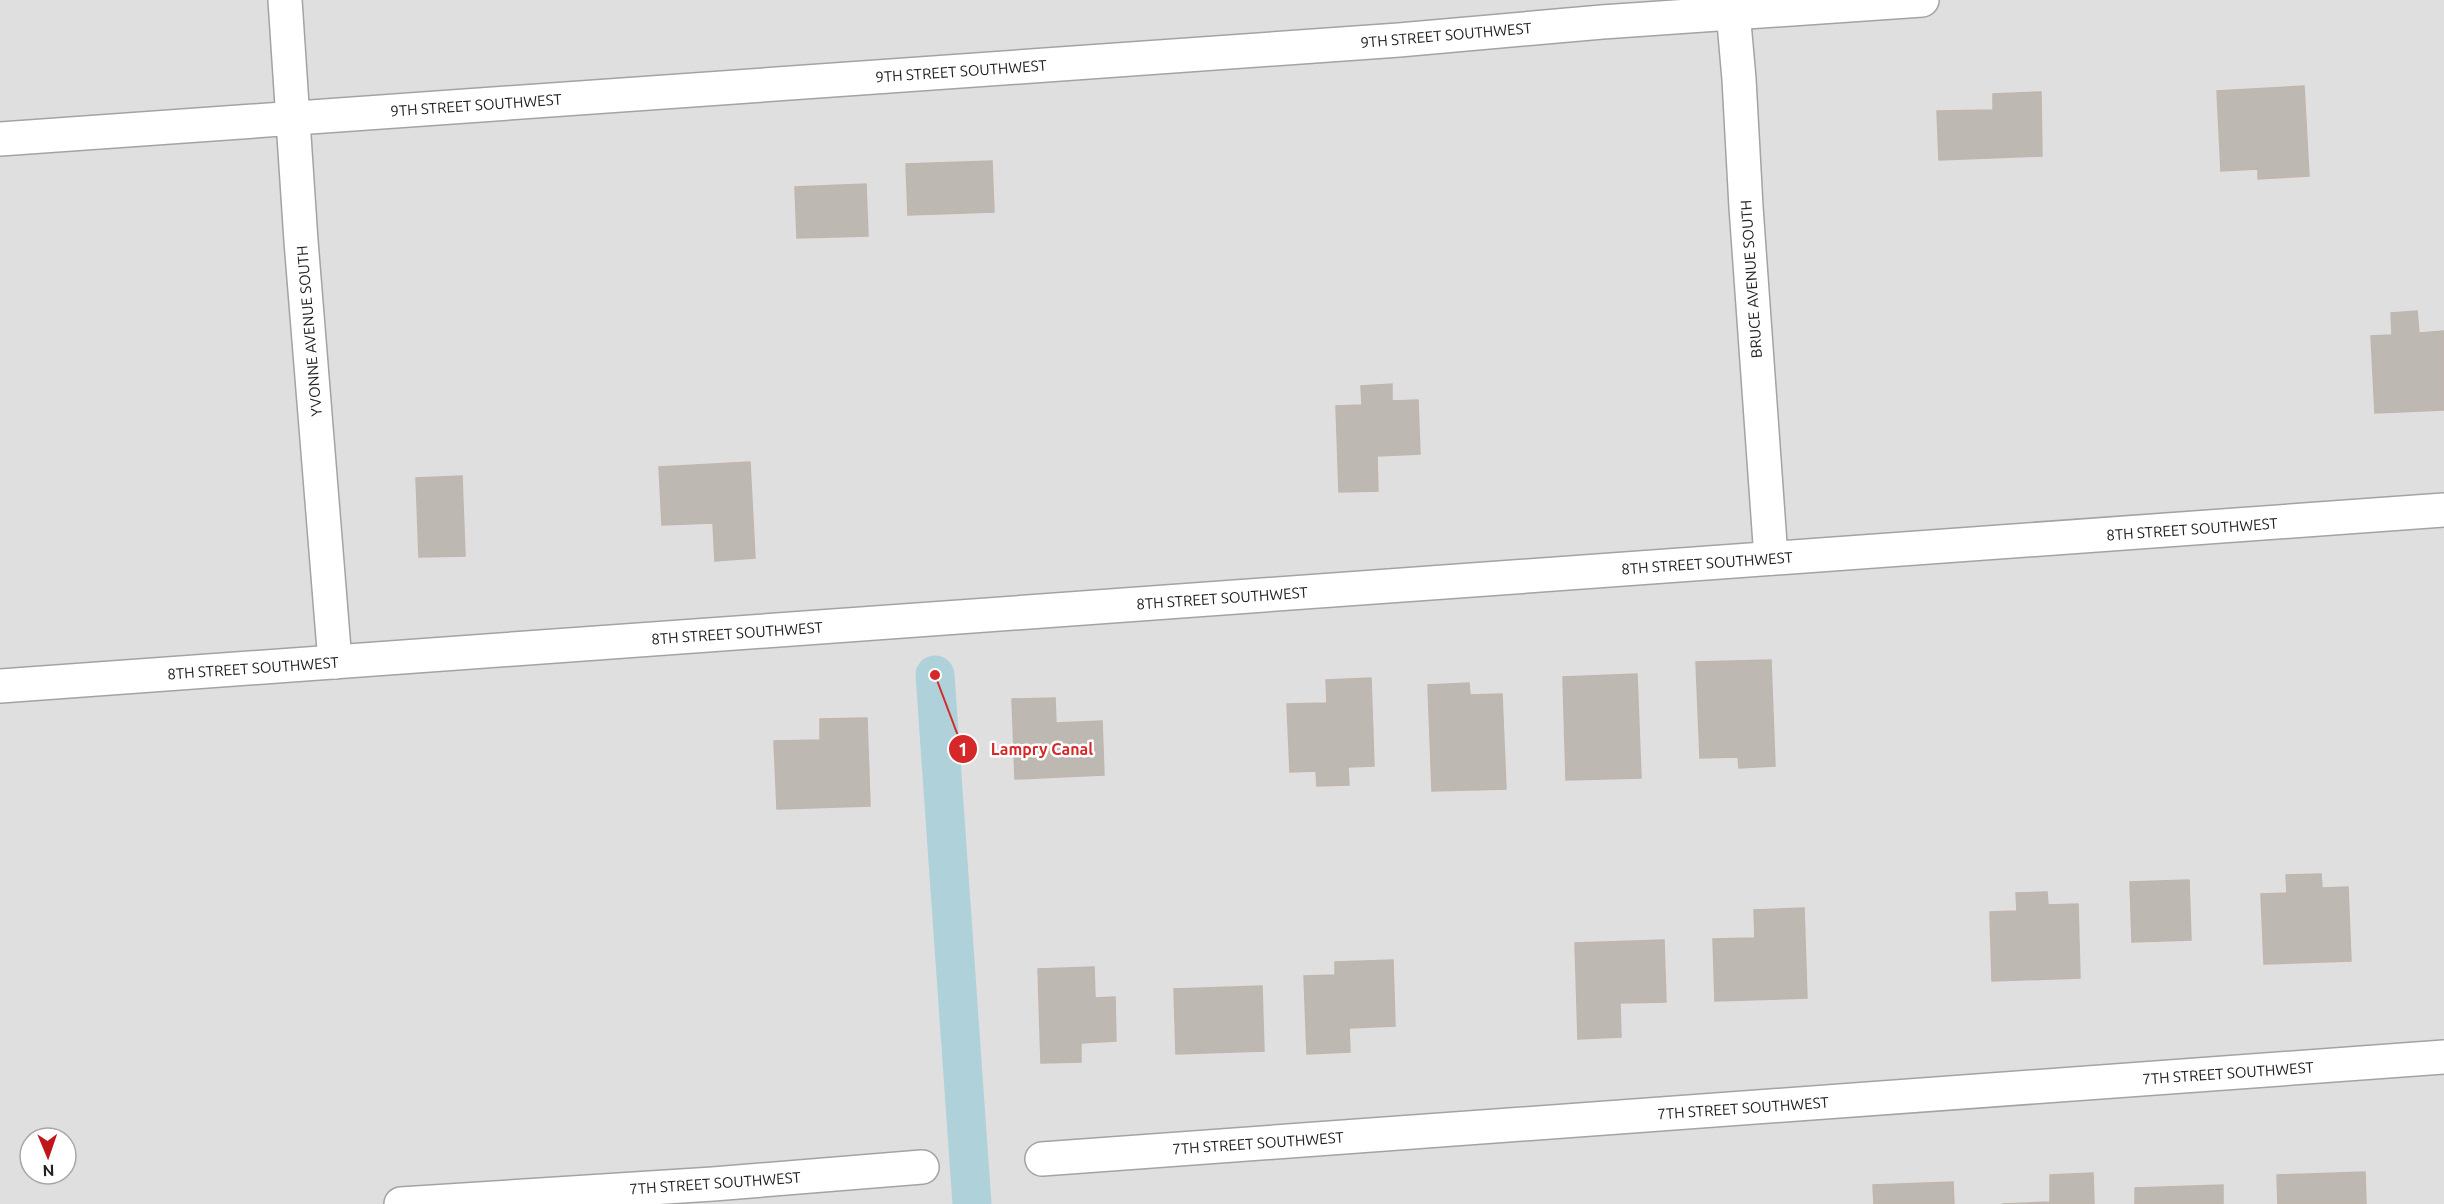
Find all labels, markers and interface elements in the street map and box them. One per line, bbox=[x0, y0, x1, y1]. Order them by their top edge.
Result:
street label: 9TH STREET SOUTHWEST bbox=[1360, 19, 1533, 51]
street label: 9TH STREET SOUTHWEST bbox=[875, 56, 1048, 85]
street label: 9TH STREET SOUTHWEST bbox=[390, 90, 563, 119]
street label: BRUCE AVENUE SOUTH bbox=[1737, 199, 1765, 359]
street label: YVONNE AVENUE SOUTH bbox=[293, 245, 325, 417]
street label: 8TH STREET SOUTHWEST bbox=[2106, 514, 2279, 543]
street label: 8TH STREET SOUTHWEST bbox=[1621, 548, 1794, 577]
street label: 8TH STREET SOUTHWEST bbox=[1136, 583, 1309, 612]
street label: 8TH STREET SOUTHWEST bbox=[651, 618, 824, 647]
street label: 8TH STREET SOUTHWEST bbox=[167, 653, 340, 682]
callout: Lampry Canal bbox=[948, 732, 1105, 766]
text: 1 bbox=[958, 739, 968, 759]
text: Lampry Canal bbox=[991, 740, 1093, 758]
street label: 7TH STREET SOUTHWEST bbox=[2142, 1058, 2315, 1087]
street label: 7TH STREET SOUTHWEST bbox=[1657, 1093, 1830, 1122]
north arrow bbox=[18, 1126, 78, 1186]
street label: 7TH STREET SOUTHWEST bbox=[1172, 1128, 1345, 1157]
text: N bbox=[42, 1162, 55, 1180]
street label: 7TH STREET SOUTHWEST bbox=[629, 1168, 802, 1197]

